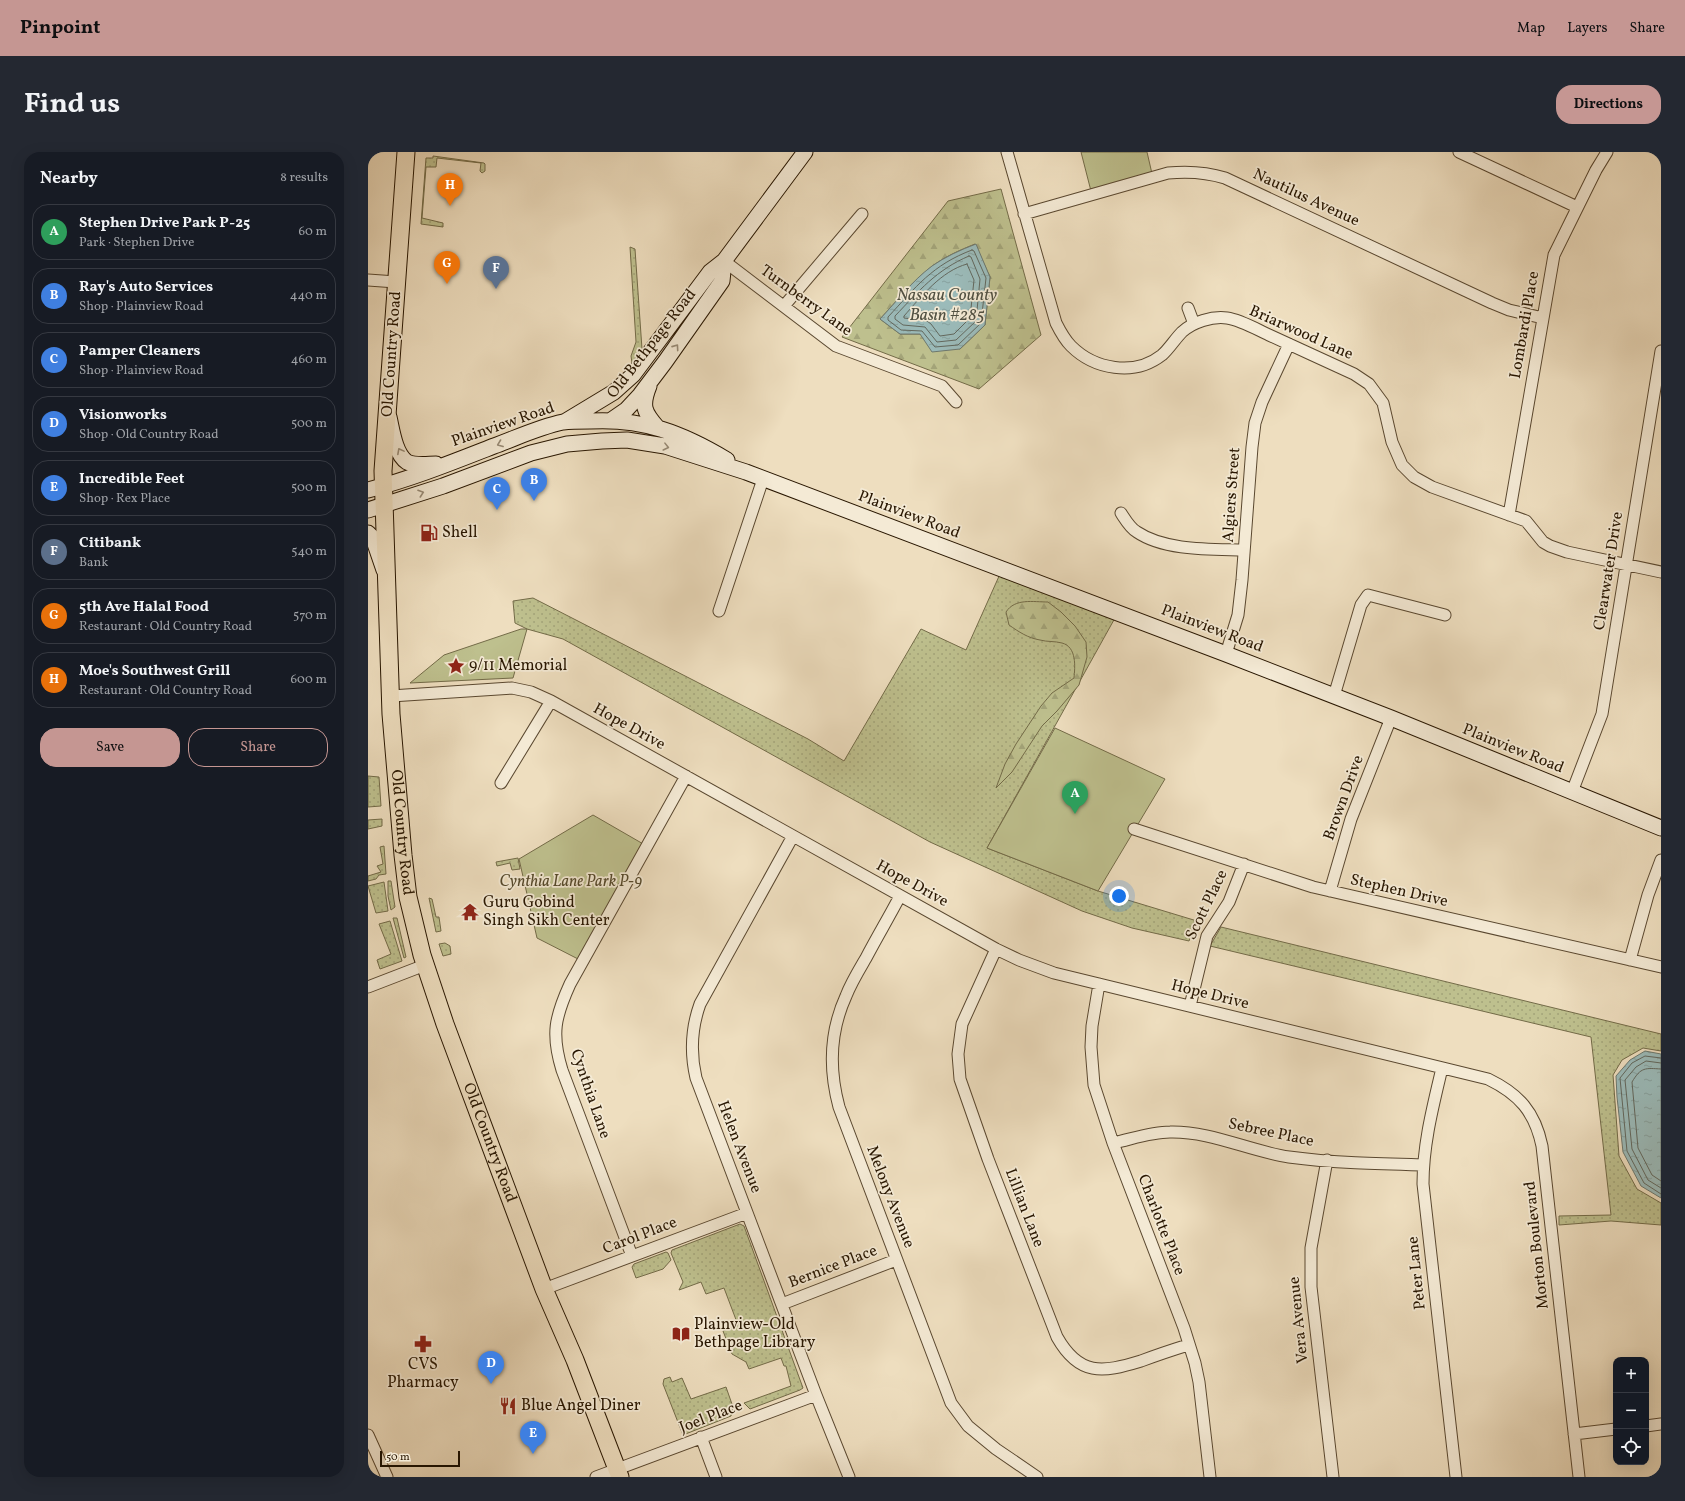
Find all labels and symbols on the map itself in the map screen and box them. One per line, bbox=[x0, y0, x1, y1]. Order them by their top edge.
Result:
street label: Nautilus Avenue bbox=[1249, 164, 1363, 232]
pin: H bbox=[437, 173, 463, 206]
pin: G bbox=[434, 251, 460, 284]
pin: F bbox=[483, 256, 509, 289]
street label: Turnberry Lane bbox=[755, 260, 857, 342]
street label: Lombardi Place bbox=[1505, 269, 1545, 381]
water label: Nassau County Basin #285 bbox=[897, 284, 997, 327]
street label: Old Bethpage Road bbox=[602, 285, 702, 403]
street label: Old Country Road bbox=[377, 290, 407, 418]
street label: Briarwood Lane bbox=[1246, 300, 1356, 366]
one-way arrow bbox=[671, 344, 678, 351]
street label: Plainview Road bbox=[449, 397, 557, 453]
one-way arrow bbox=[496, 439, 503, 447]
one-way arrow bbox=[662, 442, 669, 451]
street label: Algiers Street bbox=[1218, 446, 1246, 543]
one-way arrow bbox=[397, 448, 405, 455]
pin: B bbox=[521, 468, 547, 501]
pin: C bbox=[484, 477, 510, 510]
street label: Plainview Road bbox=[855, 485, 963, 545]
one-way arrow bbox=[417, 490, 424, 498]
street label: Clearwater Drive bbox=[1589, 510, 1629, 632]
place label: Shell bbox=[442, 522, 478, 544]
fuel station icon: Shell bbox=[419, 523, 439, 543]
street label: Plainview Road bbox=[1158, 599, 1266, 659]
place label: 9/11 Memorial bbox=[469, 655, 568, 677]
place icon: 9/11 Memorial bbox=[446, 656, 466, 676]
street label: Hope Drive bbox=[589, 698, 669, 756]
street label: Plainview Road bbox=[1459, 719, 1567, 779]
street label: Brown Drive bbox=[1318, 752, 1370, 844]
street label: Old Country Road bbox=[385, 769, 419, 897]
pin: A bbox=[1062, 781, 1088, 814]
street label: Hope Drive bbox=[872, 855, 952, 913]
street label: Scott Place bbox=[1181, 866, 1233, 944]
street label: Stephen Drive bbox=[1348, 869, 1450, 913]
park label: Cynthia Lane Park P-9 bbox=[500, 871, 642, 893]
your location bbox=[1109, 886, 1129, 906]
place label: Guru Gobind Singh Sikh Center bbox=[483, 892, 610, 932]
temple icon: Guru Gobind Singh Sikh Center bbox=[460, 902, 480, 922]
street label: Hope Drive bbox=[1169, 975, 1251, 1015]
street label: Cynthia Lane bbox=[564, 1046, 616, 1142]
street label: Old Country Road bbox=[457, 1080, 522, 1206]
street label: Helen Avenue bbox=[711, 1098, 767, 1196]
street label: Sebree Place bbox=[1226, 1113, 1316, 1153]
street label: Melony Avenue bbox=[860, 1143, 920, 1251]
street label: Lillian Lane bbox=[999, 1165, 1049, 1251]
street label: Charlotte Place bbox=[1132, 1171, 1190, 1279]
street label: Morton Boulevard bbox=[1519, 1180, 1555, 1310]
street label: Carol Place bbox=[600, 1212, 680, 1260]
street label: Peter Lane bbox=[1402, 1235, 1432, 1311]
street label: Bernice Place bbox=[785, 1240, 881, 1294]
street label: Vera Avenue bbox=[1284, 1275, 1314, 1365]
place label: Plainview-Old Bethpage Library bbox=[694, 1314, 816, 1354]
library icon: Plainview-Old Bethpage Library bbox=[671, 1324, 691, 1344]
pharmacy icon: CVS Pharmacy bbox=[413, 1334, 433, 1354]
pin: D bbox=[478, 1351, 504, 1384]
place label: CVS Pharmacy bbox=[387, 1354, 459, 1394]
place label: Blue Angel Diner bbox=[521, 1395, 641, 1417]
street label: Joel Place bbox=[676, 1395, 746, 1439]
restaurant icon: Blue Angel Diner bbox=[498, 1396, 518, 1416]
pin: E bbox=[520, 1421, 546, 1454]
scale bar bbox=[380, 1449, 460, 1468]

